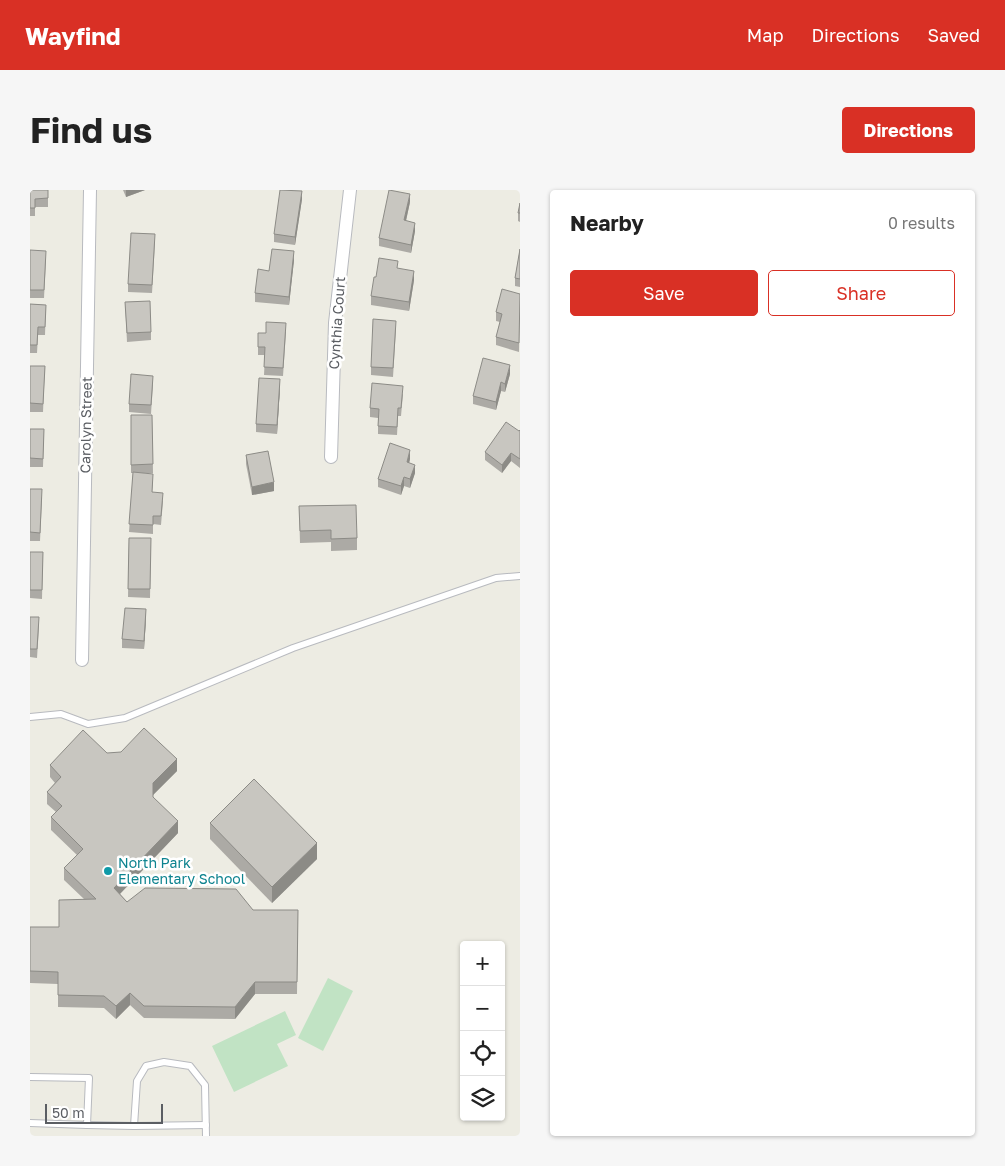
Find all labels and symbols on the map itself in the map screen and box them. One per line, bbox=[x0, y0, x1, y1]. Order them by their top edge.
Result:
street label: Cynthia Court bbox=[325, 276, 348, 370]
street label: Carolyn Street bbox=[76, 376, 95, 474]
place label: North Park Elementary School bbox=[118, 854, 245, 887]
marker: North Park Elementary School bbox=[102, 865, 114, 877]
scale bar bbox=[45, 1101, 162, 1124]

